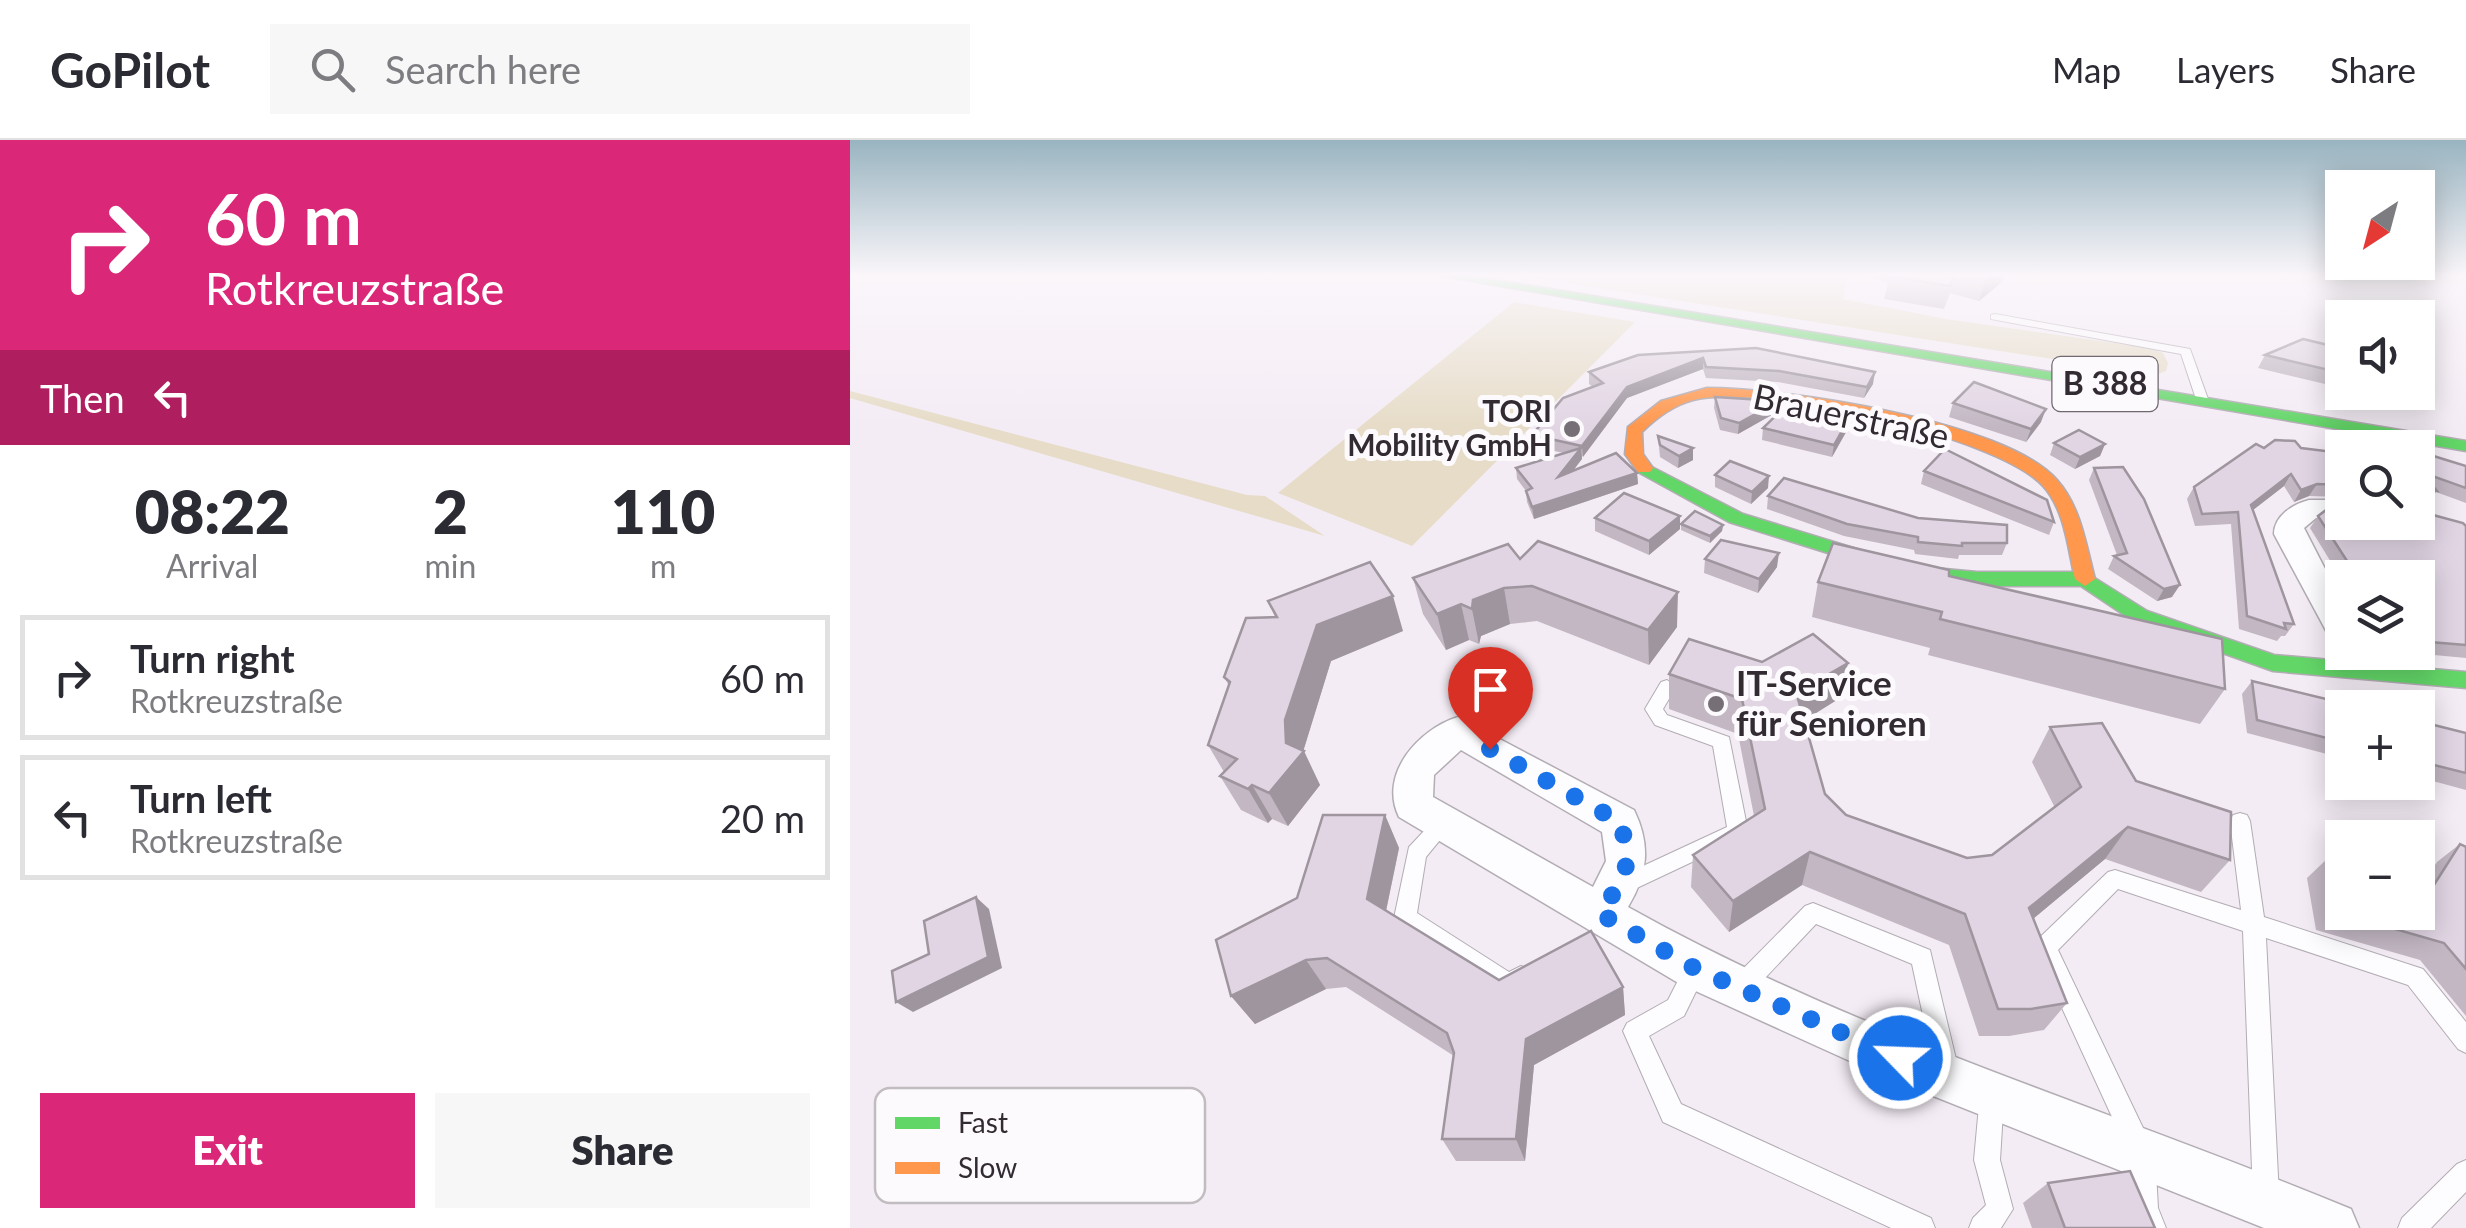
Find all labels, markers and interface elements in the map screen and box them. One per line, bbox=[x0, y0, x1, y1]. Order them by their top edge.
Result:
search box bbox=[270, 24, 970, 114]
text: GoPilot bbox=[50, 41, 210, 98]
icon: search bbox=[305, 42, 360, 97]
text: Search here bbox=[385, 46, 581, 92]
text: Map bbox=[2052, 48, 2121, 90]
text: Layers bbox=[2176, 48, 2275, 90]
text: Share bbox=[2330, 48, 2416, 90]
north arrow bbox=[2325, 170, 2435, 280]
map controls bbox=[2325, 170, 2435, 930]
text: 60 m bbox=[205, 176, 362, 260]
icon: right bbox=[40, 180, 170, 310]
text: Rotkreuzstraße bbox=[205, 261, 504, 315]
button: sound bbox=[2325, 300, 2435, 410]
road number: B 388 bbox=[2052, 357, 2158, 411]
icon: left bbox=[145, 370, 200, 425]
street label: Brauerstraße bbox=[1750, 374, 1953, 456]
text: Then bbox=[40, 375, 125, 421]
place label: TORI Mobility GmbH bbox=[1347, 392, 1552, 462]
marker: TORI Mobility GmbH bbox=[1561, 418, 1583, 440]
button: search bbox=[2325, 430, 2435, 540]
text: 08:22 bbox=[135, 475, 290, 547]
text: 2 bbox=[433, 475, 468, 547]
text: 110 bbox=[611, 475, 715, 547]
text: Arrival bbox=[166, 546, 258, 585]
text: min bbox=[424, 546, 476, 585]
text: m bbox=[650, 546, 676, 585]
button: layers bbox=[2325, 560, 2435, 670]
text: Turn right bbox=[130, 635, 295, 681]
pin bbox=[1448, 647, 1533, 750]
icon: right bbox=[45, 650, 100, 705]
text: 60 m bbox=[720, 655, 805, 701]
place label: IT-Service für Senioren bbox=[1736, 661, 1927, 743]
icon: arrive bbox=[1463, 662, 1518, 717]
text: Rotkreuzstraße bbox=[130, 681, 343, 720]
button: + bbox=[2325, 690, 2435, 800]
marker: IT-Service für Senioren bbox=[1705, 693, 1727, 715]
text: Turn left bbox=[130, 775, 272, 821]
icon: left bbox=[45, 790, 100, 845]
text: 20 m bbox=[720, 795, 805, 841]
button: − bbox=[2325, 820, 2435, 930]
text: Rotkreuzstraße bbox=[130, 821, 343, 860]
position arrow bbox=[1848, 1006, 1952, 1110]
legend bbox=[875, 1088, 1205, 1203]
button: Exit bbox=[40, 1093, 415, 1208]
button: Share bbox=[435, 1093, 810, 1208]
text: Fast bbox=[958, 1105, 1008, 1139]
text: Slow bbox=[958, 1150, 1017, 1184]

